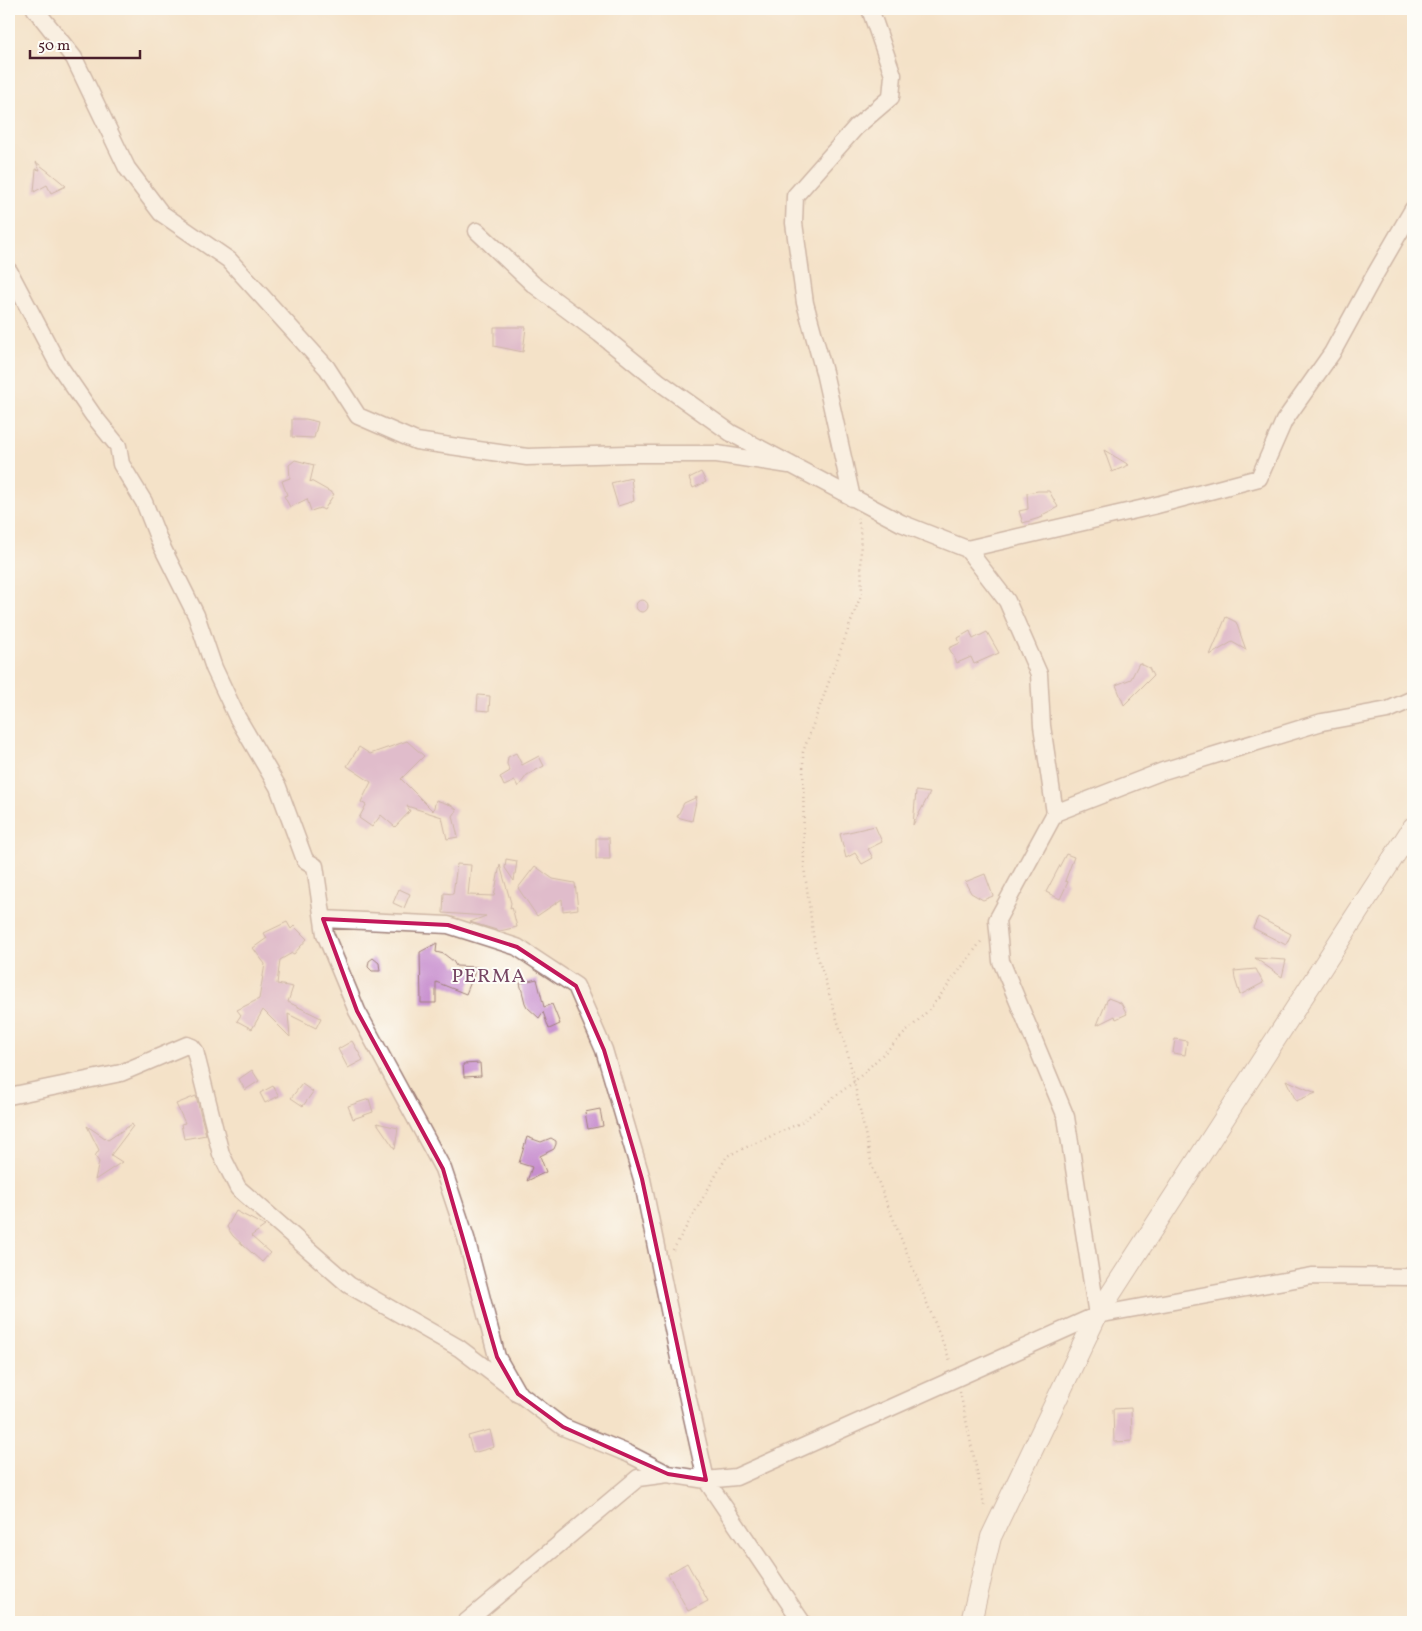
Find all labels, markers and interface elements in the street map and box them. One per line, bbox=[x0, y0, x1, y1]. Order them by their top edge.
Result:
scale bar bbox=[30, 28, 140, 60]
text: 50 m bbox=[38, 36, 70, 57]
district label: PERMA bbox=[451, 963, 527, 991]

